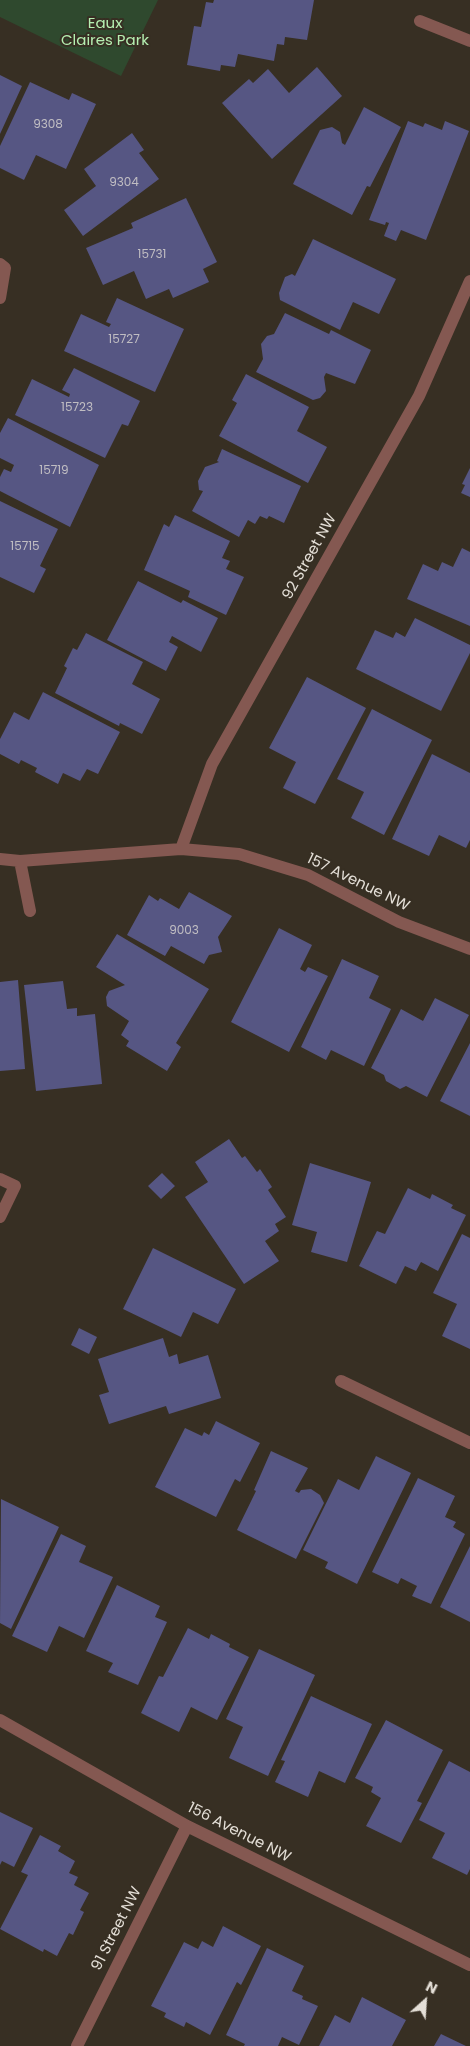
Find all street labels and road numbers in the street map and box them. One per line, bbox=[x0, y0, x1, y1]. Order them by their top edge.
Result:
street label: 92 Street NW bbox=[279, 511, 341, 603]
street label: 157 Avenue NW bbox=[304, 850, 412, 916]
street label: 156 Avenue NW bbox=[184, 1799, 294, 1867]
street label: 91 Street NW bbox=[88, 1884, 146, 1974]

